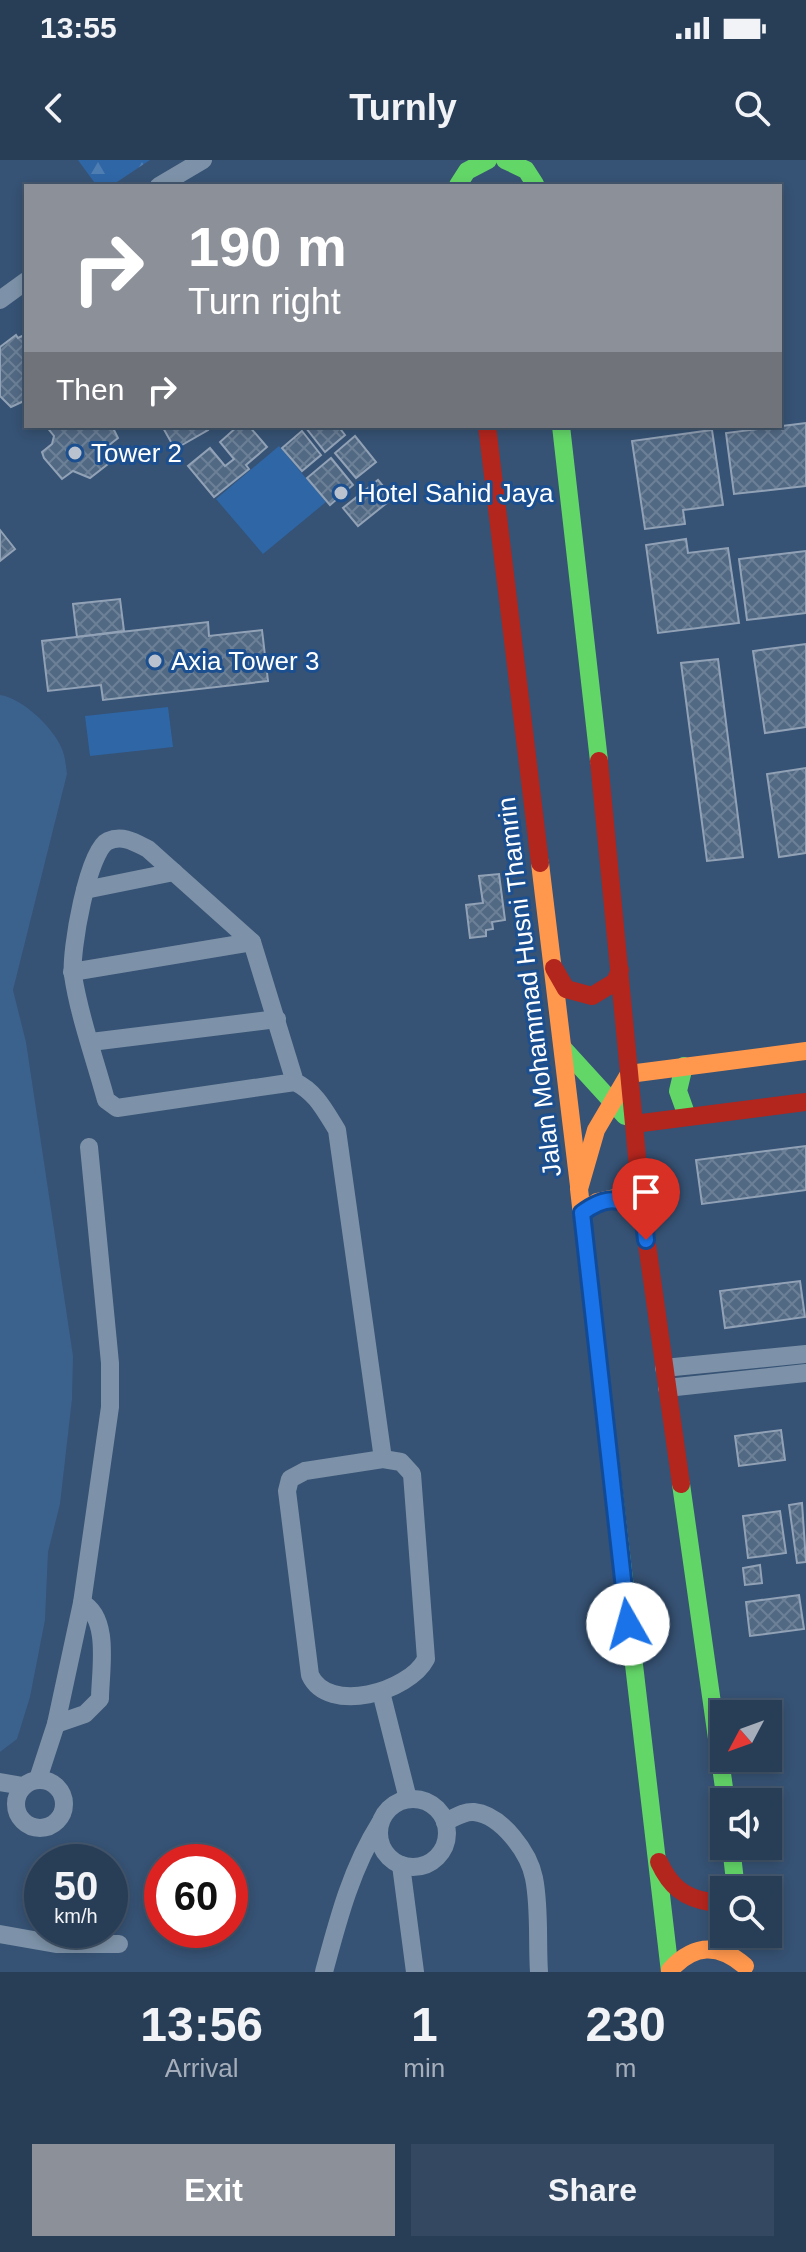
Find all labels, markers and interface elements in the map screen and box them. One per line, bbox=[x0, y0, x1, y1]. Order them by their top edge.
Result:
text: 13:55 bbox=[40, 11, 117, 44]
icon: back bbox=[32, 86, 76, 130]
icon: search bbox=[730, 86, 774, 130]
text: Turnly bbox=[349, 87, 457, 128]
text: 190 m bbox=[188, 215, 347, 278]
icon: right bbox=[56, 216, 160, 320]
text: Turn right bbox=[188, 281, 341, 322]
icon: right bbox=[140, 368, 184, 412]
text: Then bbox=[56, 373, 124, 406]
place label: Tower 2 bbox=[91, 438, 182, 468]
marker: Tower 2 bbox=[66, 444, 84, 462]
place label: Hotel Sahid Jaya bbox=[357, 478, 554, 508]
marker: Hotel Sahid Jaya bbox=[332, 484, 350, 502]
place label: Axia Tower 3 bbox=[171, 646, 319, 676]
marker: Axia Tower 3 bbox=[146, 652, 164, 670]
street label: Jalan Mohammad Husni Thamrin bbox=[491, 795, 567, 1179]
pin bbox=[612, 1158, 680, 1240]
icon: arrive bbox=[624, 1170, 668, 1214]
position arrow bbox=[586, 1582, 670, 1666]
north arrow bbox=[710, 1700, 782, 1772]
map controls bbox=[710, 1700, 782, 1948]
button: sound bbox=[710, 1788, 782, 1860]
speed limit sign: 60 bbox=[144, 1844, 248, 1948]
text: 50 bbox=[54, 1864, 98, 1908]
button: search bbox=[710, 1876, 782, 1948]
text: km/h bbox=[54, 1905, 98, 1927]
text: 13:56 bbox=[140, 1998, 263, 2051]
text: 1 bbox=[411, 1998, 438, 2051]
text: 230 bbox=[586, 1998, 666, 2051]
text: Arrival bbox=[165, 2053, 239, 2083]
text: min bbox=[403, 2053, 445, 2083]
text: m bbox=[615, 2053, 636, 2083]
button: Exit bbox=[32, 2144, 395, 2236]
button: Share bbox=[411, 2144, 774, 2236]

